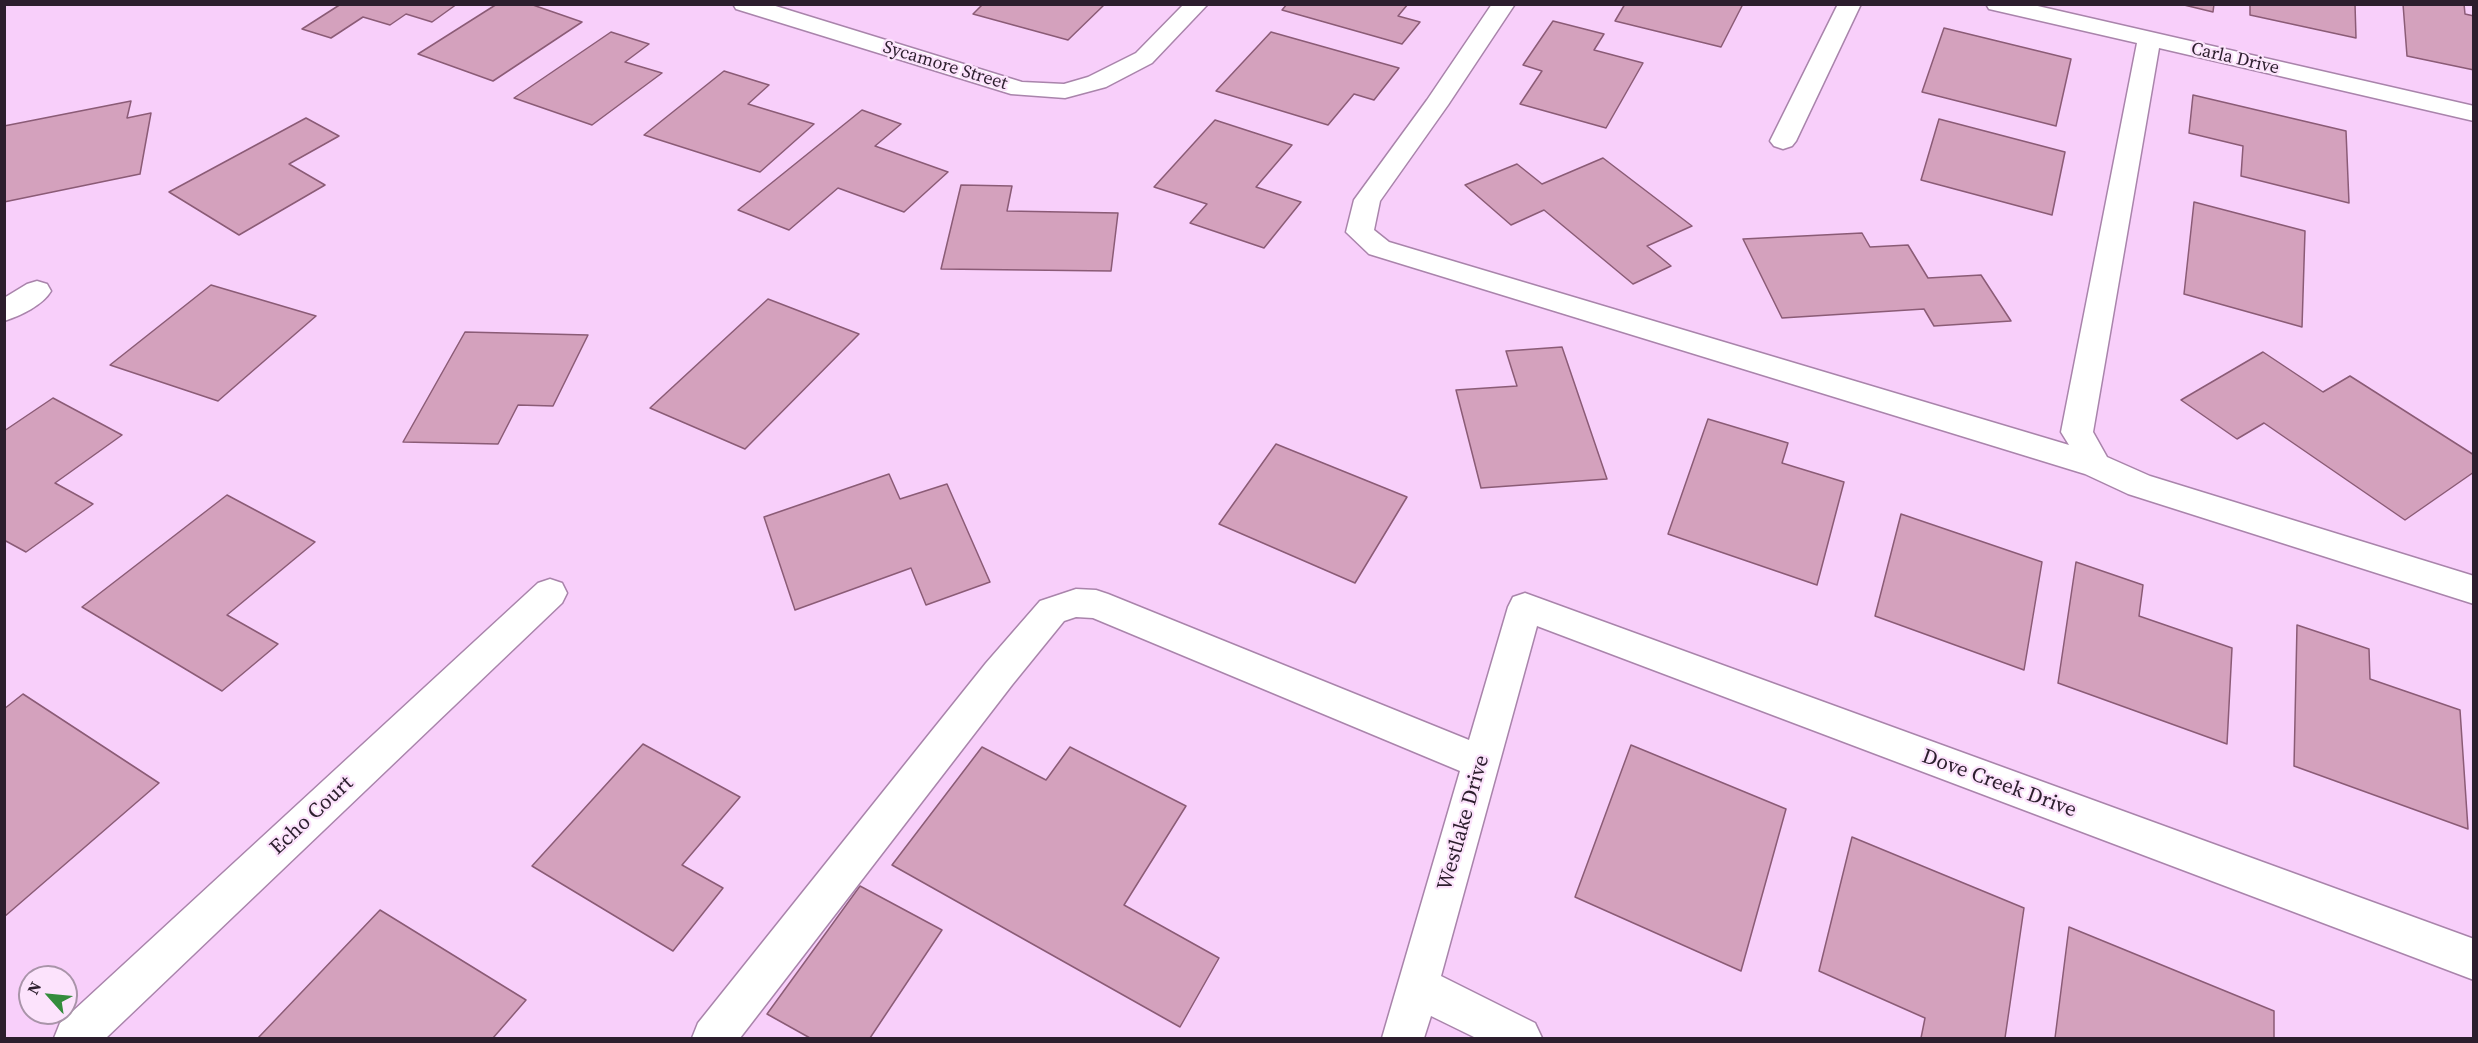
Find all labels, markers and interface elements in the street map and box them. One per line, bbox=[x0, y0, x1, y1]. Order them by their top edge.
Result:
street label: Sycamore Street bbox=[880, 37, 1010, 95]
street label: Carla Drive bbox=[2189, 38, 2281, 80]
street label: Dove Creek Drive bbox=[1918, 744, 2080, 824]
street label: Westlake Drive bbox=[1433, 753, 1495, 893]
street label: Echo Court bbox=[265, 771, 359, 861]
north arrow bbox=[18, 965, 78, 1025]
text: N bbox=[21, 978, 46, 998]

